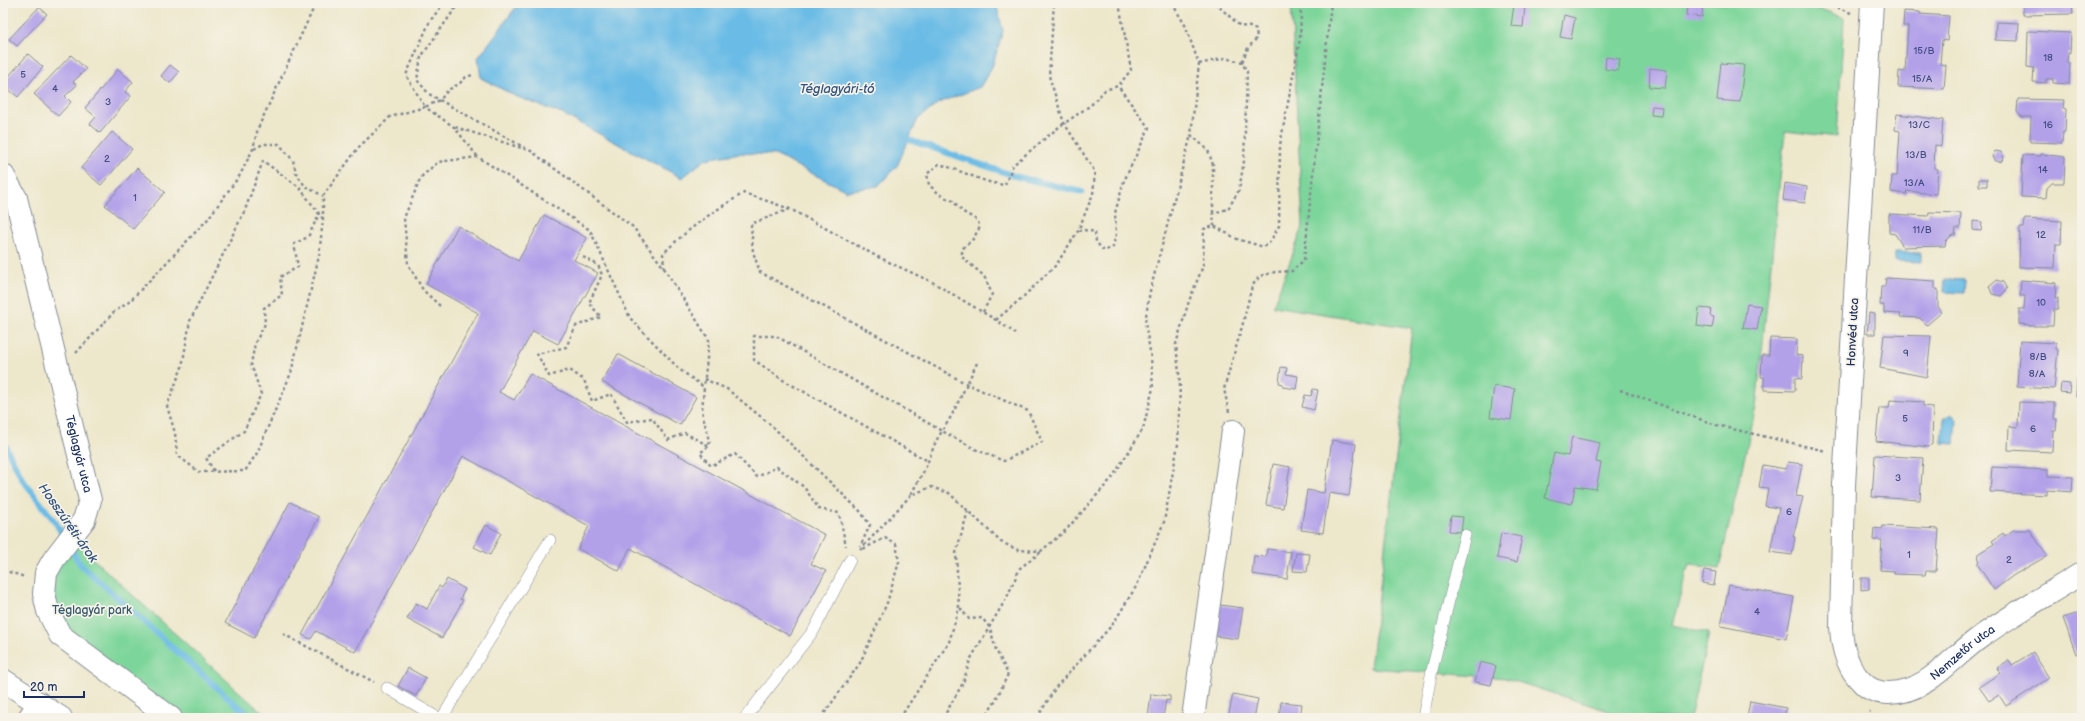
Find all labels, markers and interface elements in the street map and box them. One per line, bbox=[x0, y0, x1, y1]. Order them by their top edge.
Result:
house number: 15/B bbox=[1914, 45, 1935, 57]
house number: 18 bbox=[2043, 52, 2053, 64]
house number: 5 bbox=[20, 69, 26, 81]
house number: 15/A bbox=[1912, 73, 1933, 85]
water label: Téglagyári-tó bbox=[799, 81, 875, 97]
house number: 4 bbox=[52, 83, 58, 95]
house number: 3 bbox=[105, 96, 111, 108]
house number: 13/C bbox=[1908, 119, 1930, 131]
house number: 16 bbox=[2043, 119, 2053, 131]
house number: 13/B bbox=[1905, 149, 1927, 161]
house number: 2 bbox=[104, 153, 110, 165]
house number: 14 bbox=[2038, 164, 2048, 176]
house number: 13/A bbox=[1904, 177, 1925, 189]
house number: 1 bbox=[133, 192, 137, 204]
house number: 11/B bbox=[1912, 224, 1932, 236]
house number: 12 bbox=[2036, 229, 2046, 241]
street label: Honvéd utca bbox=[1844, 297, 1862, 367]
house number: 10 bbox=[2036, 297, 2046, 309]
house number: 9 bbox=[1903, 347, 1909, 359]
house number: 8/B bbox=[2029, 351, 2047, 363]
house number: 8/A bbox=[2029, 368, 2046, 380]
house number: 5 bbox=[1902, 413, 1908, 425]
street label: Téglagyár utca bbox=[62, 414, 95, 494]
house number: 6 bbox=[2030, 423, 2036, 435]
house number: 3 bbox=[1895, 472, 1901, 484]
water label: Hosszúréti-árok bbox=[35, 480, 102, 566]
house number: 6 bbox=[1786, 506, 1792, 518]
house number: 1 bbox=[1907, 549, 1911, 561]
house number: 2 bbox=[2006, 554, 2012, 566]
park label: Téglagyár park bbox=[52, 603, 132, 618]
house number: 4 bbox=[1754, 606, 1760, 618]
street label: Nemzetőr utca bbox=[1927, 622, 1998, 684]
scale bar bbox=[24, 673, 84, 699]
text: 20 m bbox=[30, 680, 57, 695]

